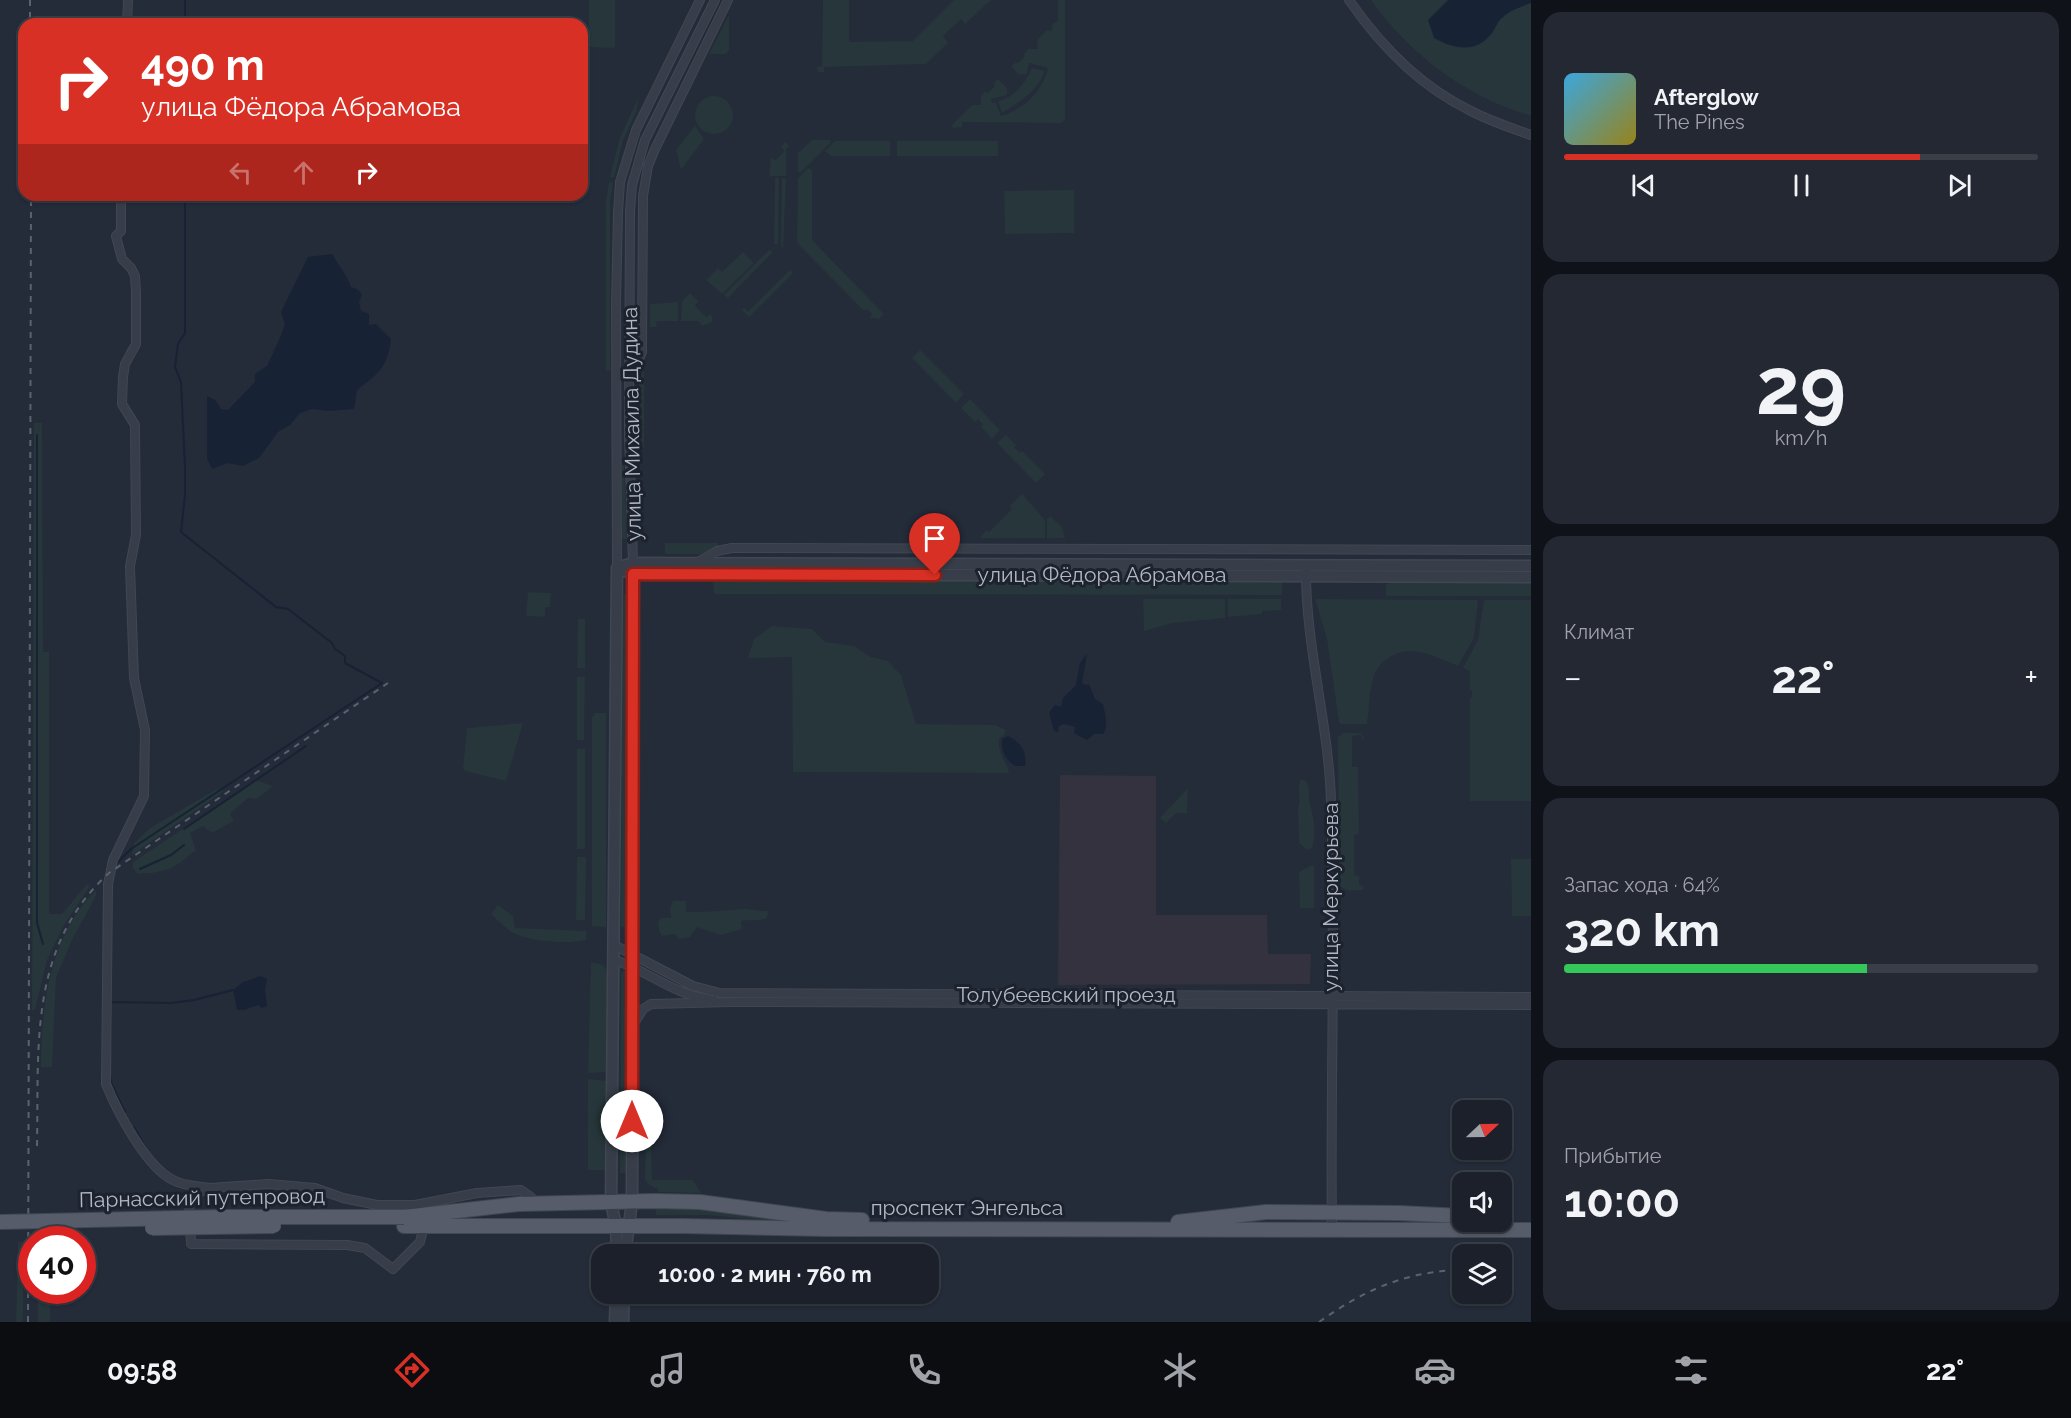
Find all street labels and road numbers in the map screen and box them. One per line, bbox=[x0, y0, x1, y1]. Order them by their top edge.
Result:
street label: улица Михаила Дудина bbox=[617, 307, 646, 541]
street label: улица Фёдора Абрамова bbox=[978, 562, 1226, 587]
street label: улица Меркурьева bbox=[1318, 803, 1343, 991]
street label: Толубеевский проезд bbox=[956, 982, 1176, 1007]
street label: Парнасский путепровод bbox=[79, 1183, 325, 1212]
street label: проспект Энгельса bbox=[871, 1195, 1063, 1220]

